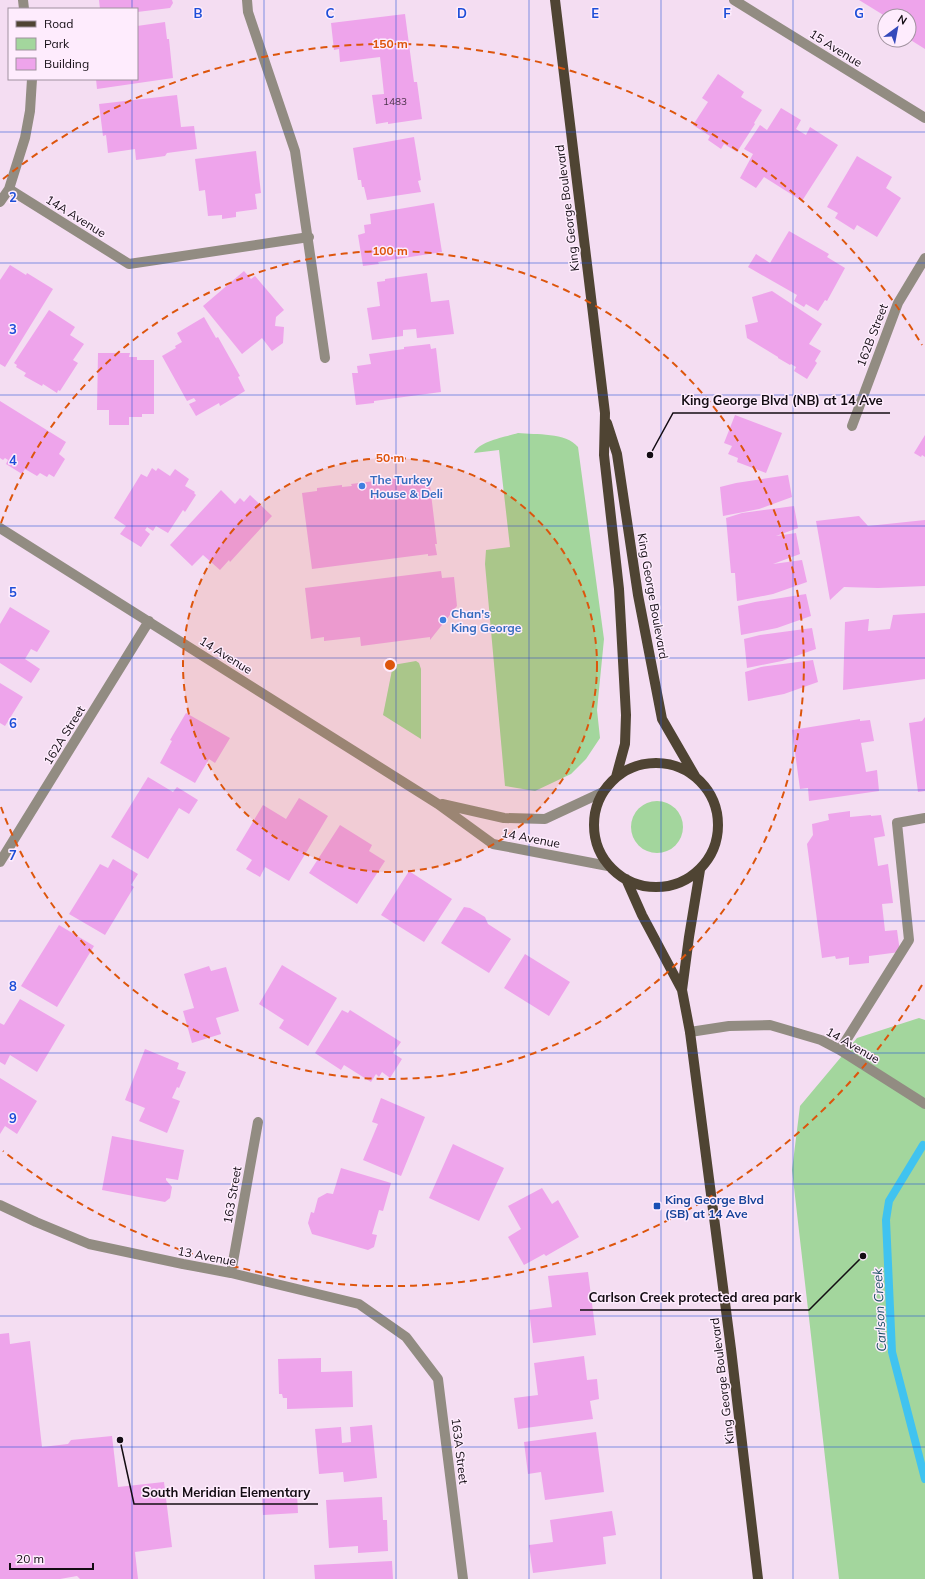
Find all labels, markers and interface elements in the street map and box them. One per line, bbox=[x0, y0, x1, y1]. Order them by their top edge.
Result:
text: B bbox=[194, 5, 203, 21]
text: C bbox=[326, 5, 335, 21]
text: D bbox=[457, 5, 467, 21]
text: E bbox=[591, 5, 599, 21]
text: F bbox=[723, 5, 731, 21]
text: G bbox=[854, 5, 864, 21]
legend bbox=[8, 8, 138, 80]
north arrow bbox=[877, 8, 917, 48]
text: N bbox=[895, 11, 910, 28]
text: Road bbox=[44, 16, 73, 31]
street label: 15 Avenue bbox=[807, 26, 865, 70]
text: Park bbox=[44, 36, 70, 51]
text: 150 m bbox=[372, 36, 408, 51]
text: Building bbox=[44, 56, 89, 71]
house number: 1483 bbox=[383, 95, 407, 108]
street label: King George Boulevard bbox=[552, 144, 582, 272]
text: 2 bbox=[9, 189, 17, 205]
street label: 14A Avenue bbox=[43, 192, 109, 240]
text: 100 m bbox=[372, 243, 408, 258]
street label: 162B Street bbox=[853, 301, 891, 369]
text: 3 bbox=[9, 321, 17, 337]
callout: King George Blvd (NB) at 14 Ave bbox=[673, 388, 890, 413]
text: King George Blvd (NB) at 14 Ave bbox=[681, 392, 883, 408]
text: 50 m bbox=[376, 450, 404, 465]
text: 4 bbox=[9, 452, 17, 468]
place label: The Turkey House & Deli bbox=[370, 472, 443, 501]
marker: The Turkey House & Deli bbox=[357, 481, 367, 491]
street label: King George Boulevard bbox=[635, 532, 671, 660]
text: 5 bbox=[9, 584, 17, 600]
place label: Chan's King George bbox=[451, 606, 522, 635]
marker: Chan's King George bbox=[438, 615, 448, 625]
street label: 14 Avenue bbox=[197, 633, 255, 677]
centre of rings bbox=[383, 658, 397, 672]
street label: 162A Street bbox=[40, 703, 88, 767]
text: 6 bbox=[9, 715, 17, 731]
street label: 14 Avenue bbox=[500, 825, 562, 851]
text: 7 bbox=[9, 847, 17, 863]
text: 8 bbox=[9, 978, 17, 994]
street label: 14 Avenue bbox=[824, 1024, 882, 1066]
text: 9 bbox=[9, 1110, 17, 1126]
street label: 163 Street bbox=[220, 1165, 244, 1225]
place label: King George Blvd (SB) at 14 Ave bbox=[665, 1192, 764, 1221]
marker: King George Blvd (SB) at 14 Ave bbox=[652, 1201, 662, 1211]
street label: 13 Avenue bbox=[176, 1243, 238, 1269]
water label: Carlson Creek bbox=[869, 1268, 889, 1352]
callout: Carlson Creek protected area park bbox=[580, 1285, 809, 1310]
text: Carlson Creek protected area park bbox=[589, 1289, 802, 1305]
street label: King George Boulevard bbox=[707, 1317, 737, 1445]
street label: 163A Street bbox=[448, 1417, 472, 1485]
callout: South Meridian Elementary bbox=[134, 1479, 318, 1504]
text: South Meridian Elementary bbox=[142, 1484, 311, 1501]
scale bar bbox=[10, 1545, 93, 1571]
text: 20 m bbox=[16, 1551, 44, 1566]

